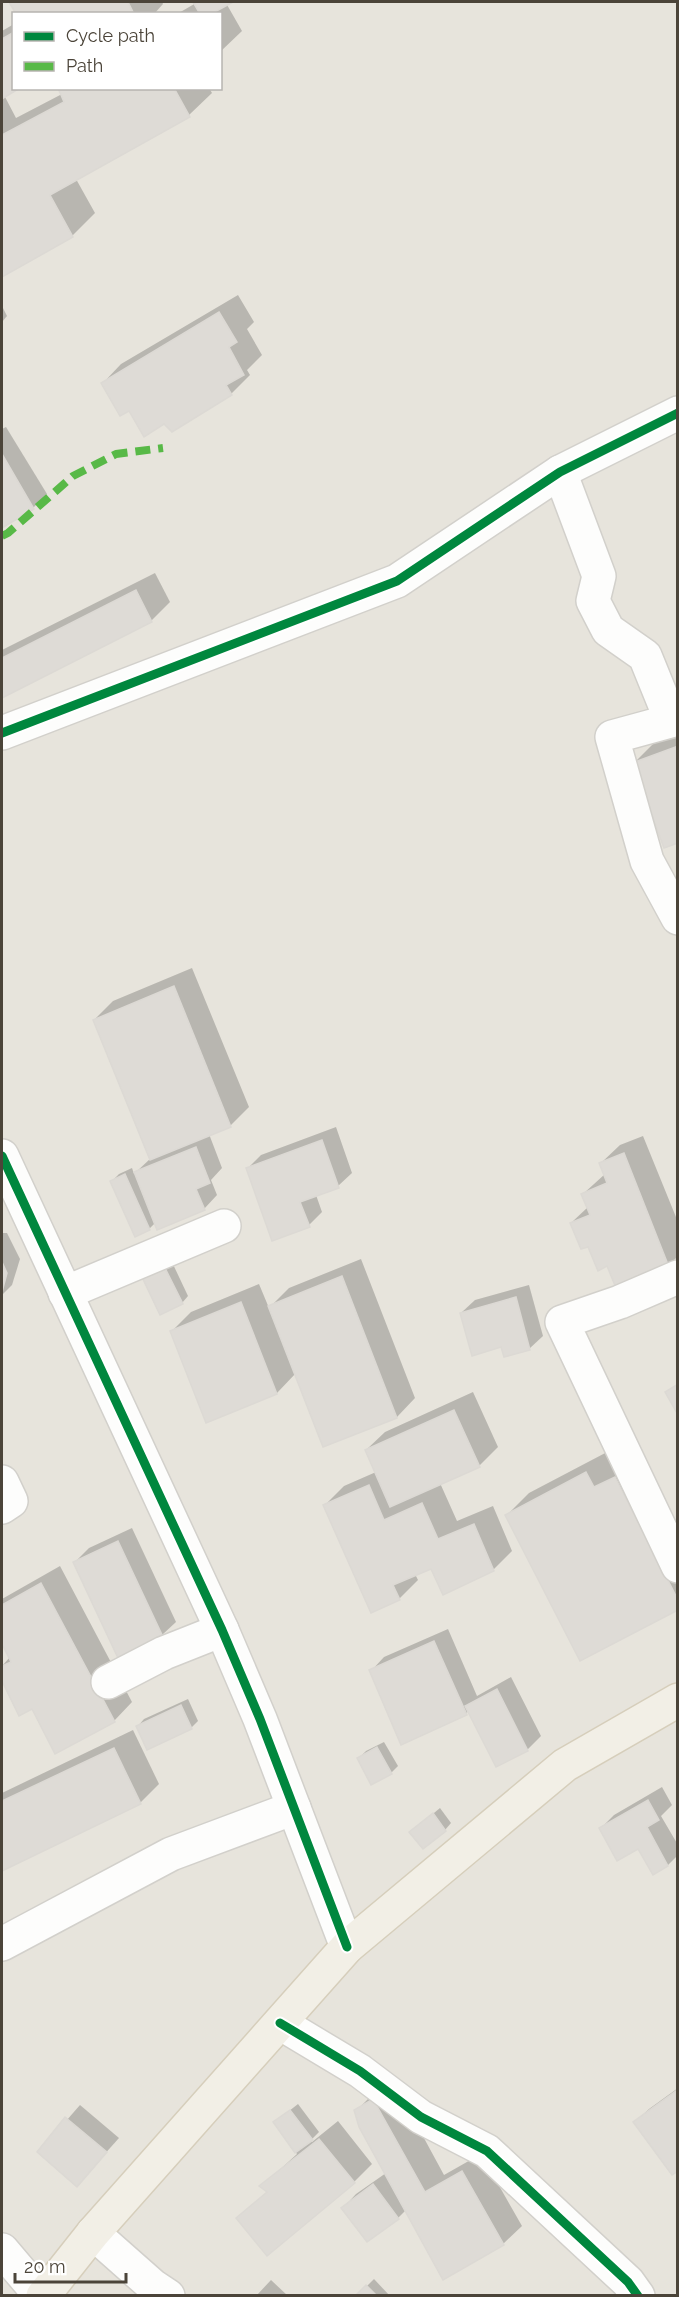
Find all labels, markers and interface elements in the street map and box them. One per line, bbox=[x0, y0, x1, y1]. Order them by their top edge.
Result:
legend bbox=[12, 12, 222, 90]
text: Cycle path bbox=[66, 25, 155, 46]
text: Path bbox=[66, 55, 103, 76]
scale bar bbox=[15, 2246, 126, 2284]
text: 20 m bbox=[24, 2256, 66, 2277]

